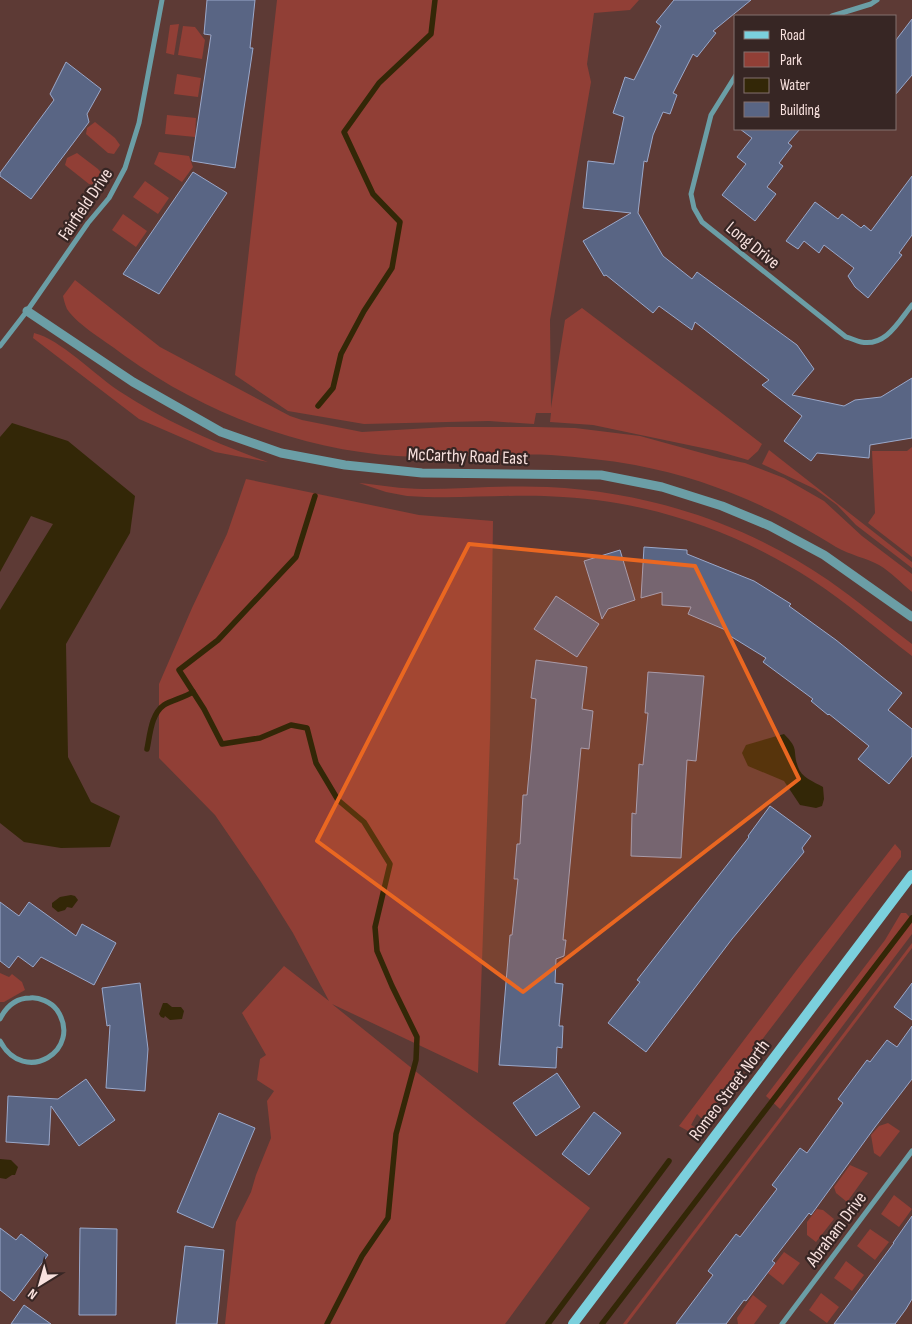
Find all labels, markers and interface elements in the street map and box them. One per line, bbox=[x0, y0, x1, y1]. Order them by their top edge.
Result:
legend bbox=[734, 15, 897, 130]
text: Road bbox=[780, 26, 805, 45]
text: Park bbox=[780, 51, 802, 70]
text: Water bbox=[780, 76, 811, 95]
text: Building bbox=[780, 101, 820, 120]
street label: Fairfield Drive bbox=[54, 164, 117, 244]
street label: Long Drive bbox=[722, 217, 784, 273]
street label: McCarthy Road East bbox=[407, 444, 529, 469]
street label: Romeo Street North bbox=[685, 1036, 774, 1145]
street label: Abraham Drive bbox=[801, 1188, 871, 1271]
north arrow bbox=[15, 1259, 65, 1309]
text: N bbox=[24, 1285, 41, 1303]

